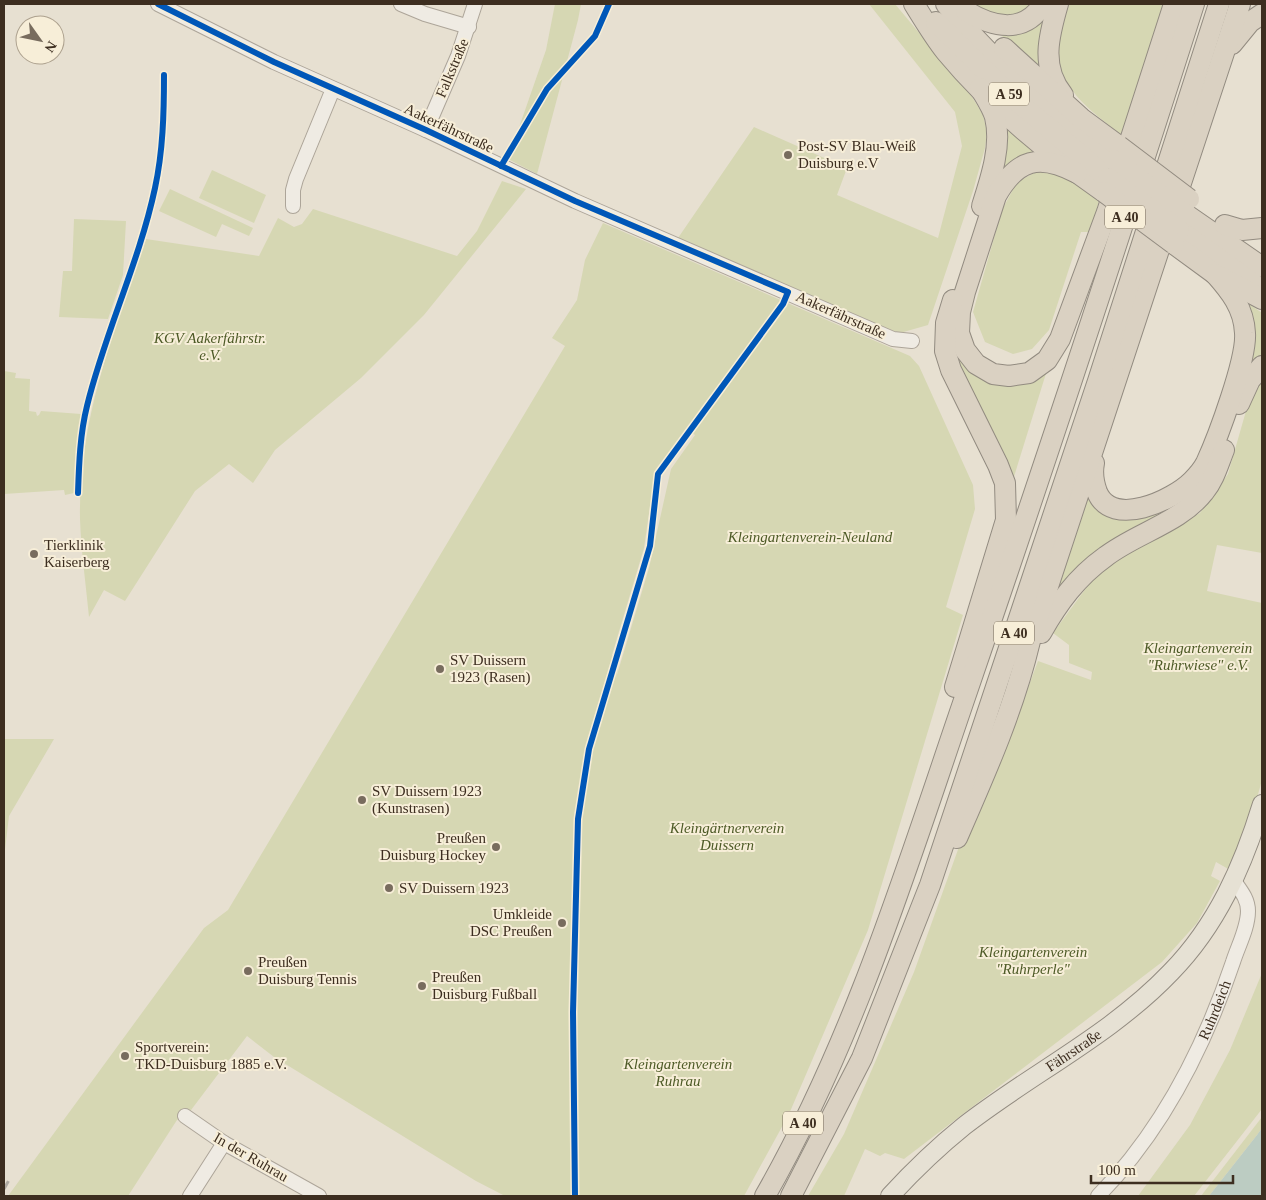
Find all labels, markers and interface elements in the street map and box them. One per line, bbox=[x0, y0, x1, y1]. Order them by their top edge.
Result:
north arrow bbox=[15, 15, 65, 65]
street label: Falkstraße bbox=[432, 36, 472, 100]
text: N bbox=[41, 38, 60, 55]
road number: A 59 bbox=[989, 82, 1029, 106]
street label: Aakerfährstraße bbox=[402, 100, 496, 156]
place label: Post-SV Blau-Weiß Duisburg e.V bbox=[798, 138, 916, 171]
marker: Post-SV Blau-Weiß Duisburg e.V bbox=[782, 149, 794, 161]
road number: A 40 bbox=[1105, 206, 1145, 228]
street label: Aakerfährstraße bbox=[794, 288, 889, 342]
park label: KGV Aakerfährstr. e.V. bbox=[153, 330, 266, 363]
park label: Kleingartenverein-Neuland bbox=[727, 529, 893, 545]
place label: Tierklinik Kaiserberg bbox=[44, 537, 110, 570]
marker: Tierklinik Kaiserberg bbox=[28, 548, 40, 560]
road number: A 40 bbox=[994, 622, 1034, 644]
park label: Kleingartenverein "Ruhrwiese" e.V. bbox=[1143, 640, 1252, 673]
place label: SV Duissern 1923 (Rasen) bbox=[450, 652, 530, 686]
marker: SV Duissern 1923 (Rasen) bbox=[434, 663, 446, 675]
place label: SV Duissern 1923 (Kunstrasen) bbox=[372, 783, 482, 817]
marker: SV Duissern 1923 (Kunstrasen) bbox=[356, 794, 368, 806]
park label: Kleingärtnerverein Duissern bbox=[669, 820, 784, 853]
place label: Preußen Duisburg Hockey bbox=[380, 830, 486, 863]
marker: Preußen Duisburg Hockey bbox=[490, 841, 502, 853]
place label: SV Duissern 1923 bbox=[399, 880, 509, 896]
marker: SV Duissern 1923 bbox=[383, 882, 395, 894]
place label: Umkleide DSC Preußen bbox=[470, 906, 552, 939]
marker: Umkleide DSC Preußen bbox=[556, 917, 568, 929]
park label: Kleingartenverein "Ruhrperle" bbox=[978, 944, 1087, 977]
place label: Preußen Duisburg Tennis bbox=[258, 954, 357, 987]
marker: Preußen Duisburg Tennis bbox=[242, 965, 254, 977]
place label: Preußen Duisburg Fußball bbox=[432, 969, 537, 1002]
street label: Ruhrdeich bbox=[1196, 978, 1234, 1042]
marker: Preußen Duisburg Fußball bbox=[416, 980, 428, 992]
street label: Fährstraße bbox=[1043, 1026, 1105, 1075]
place label: Sportverein: TKD-Duisburg 1885 e.V. bbox=[135, 1039, 287, 1072]
marker: Sportverein: TKD-Duisburg 1885 e.V. bbox=[119, 1050, 131, 1062]
park label: Kleingartenverein Ruhrau bbox=[623, 1056, 732, 1089]
road number: A 40 bbox=[783, 1112, 823, 1134]
street label: In der Ruhrau bbox=[211, 1129, 292, 1185]
scale bar bbox=[1091, 1152, 1234, 1184]
text: 100 m bbox=[1098, 1162, 1136, 1178]

